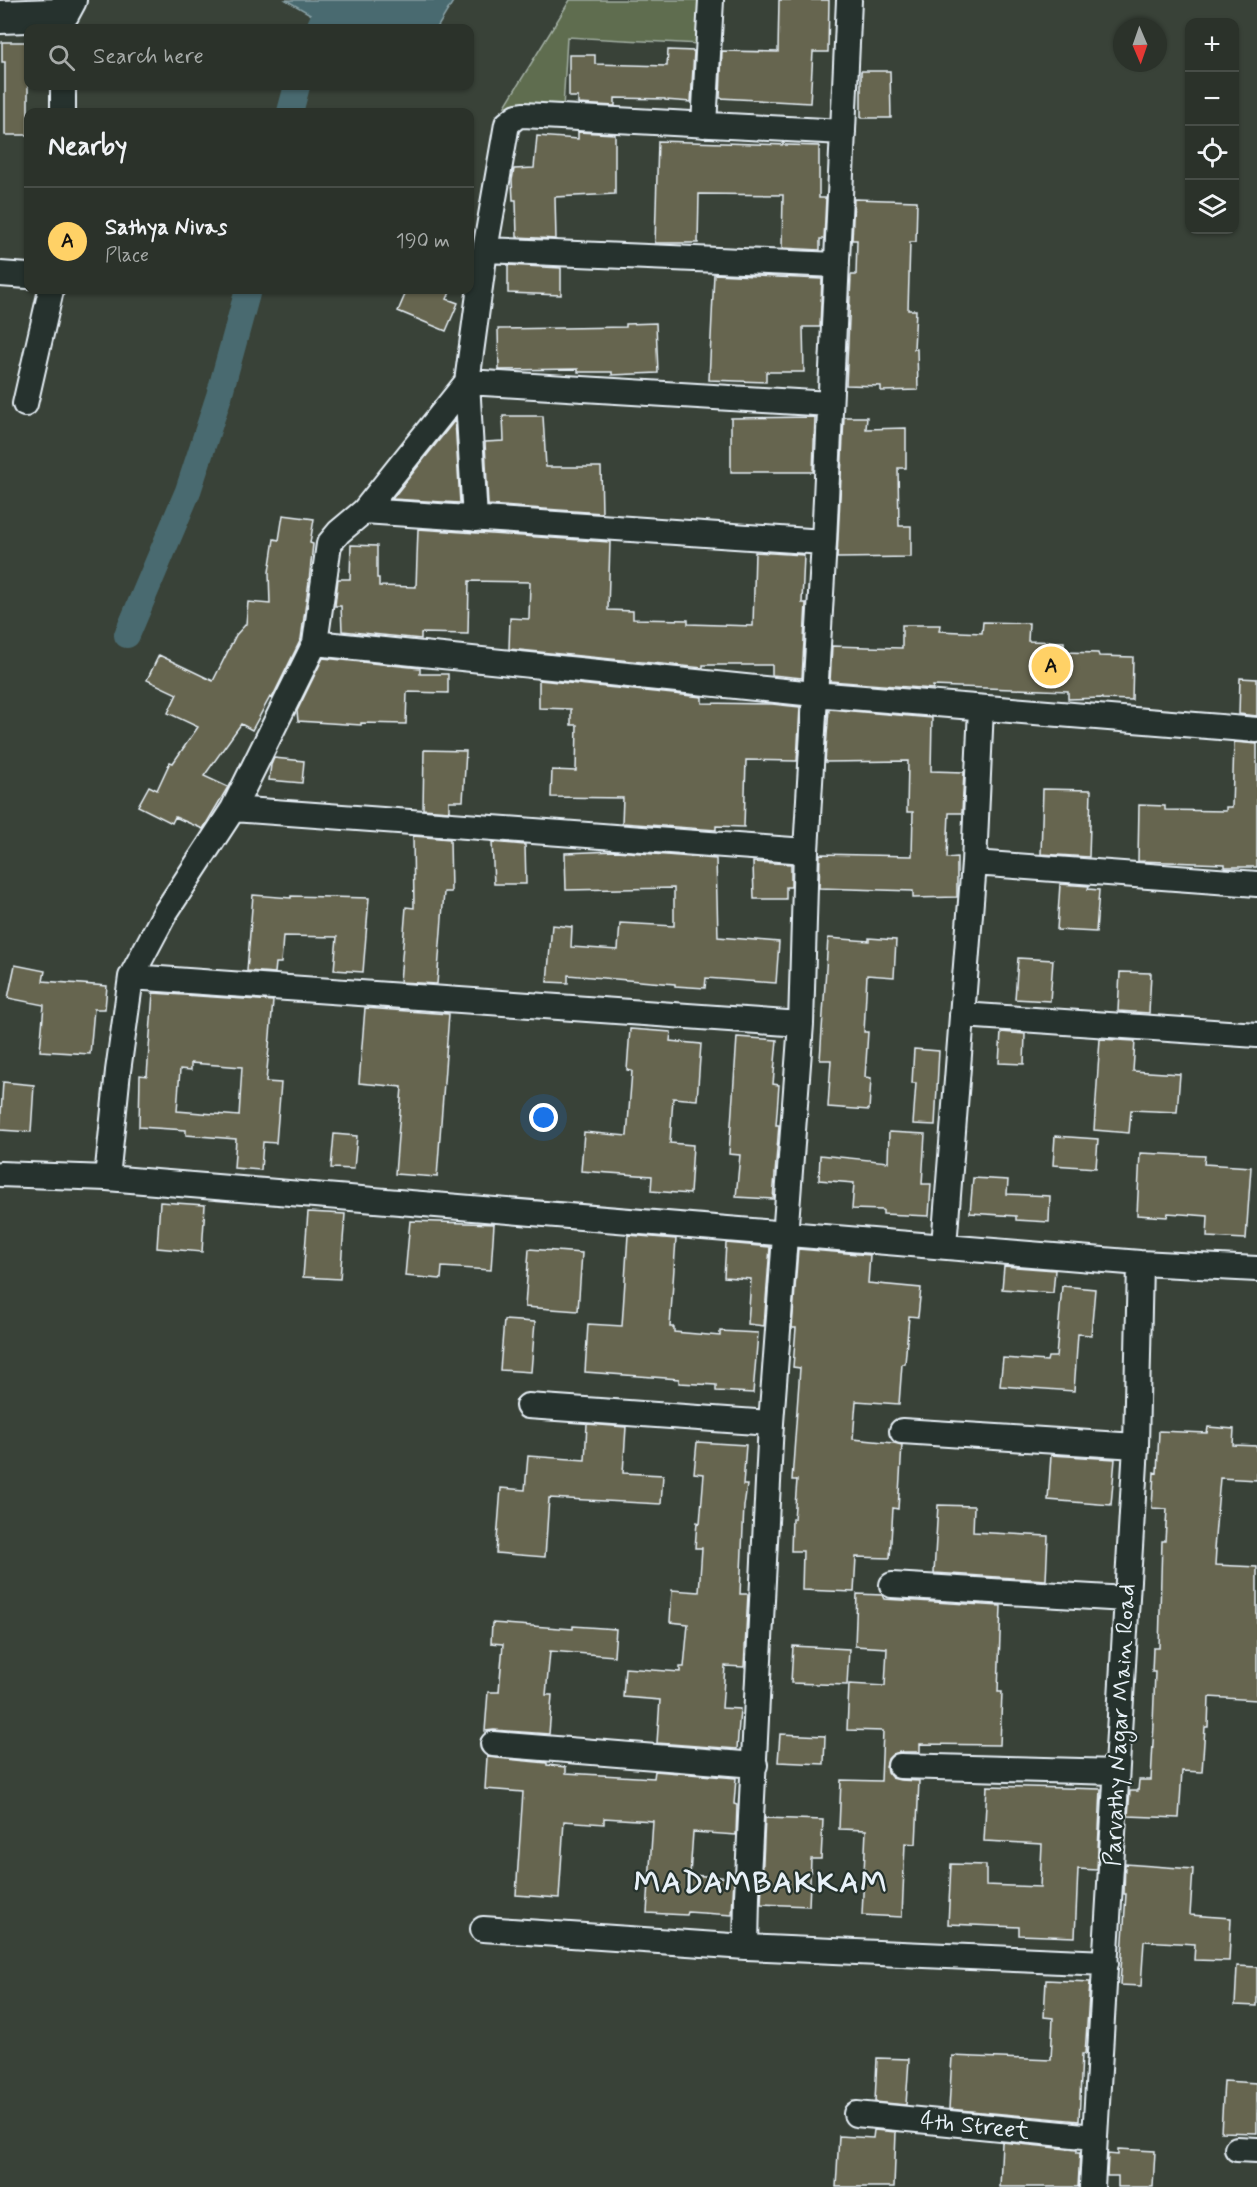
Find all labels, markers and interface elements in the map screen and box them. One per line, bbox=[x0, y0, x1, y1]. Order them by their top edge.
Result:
north arrow bbox=[1113, 18, 1167, 72]
map controls bbox=[1185, 18, 1239, 234]
button: + bbox=[1185, 18, 1239, 72]
search box bbox=[24, 24, 474, 90]
icon: search bbox=[45, 41, 78, 74]
text: Search here bbox=[93, 43, 204, 71]
button: − bbox=[1185, 72, 1239, 126]
button: locate bbox=[1185, 126, 1239, 180]
text: Nearby bbox=[48, 130, 127, 164]
button: layers bbox=[1185, 180, 1239, 234]
text: Sathya Nivas bbox=[105, 214, 227, 242]
text: A bbox=[61, 228, 74, 255]
text: 190 m bbox=[396, 228, 450, 255]
text: Place bbox=[105, 242, 149, 269]
pin: A bbox=[1032, 644, 1070, 688]
your location bbox=[529, 1103, 558, 1132]
street label: Parvathy Nagar Main Road bbox=[1098, 1583, 1145, 1867]
district label: MADAMBAKKAM bbox=[634, 1864, 888, 1903]
street label: 4th Street bbox=[919, 2105, 1031, 2148]

